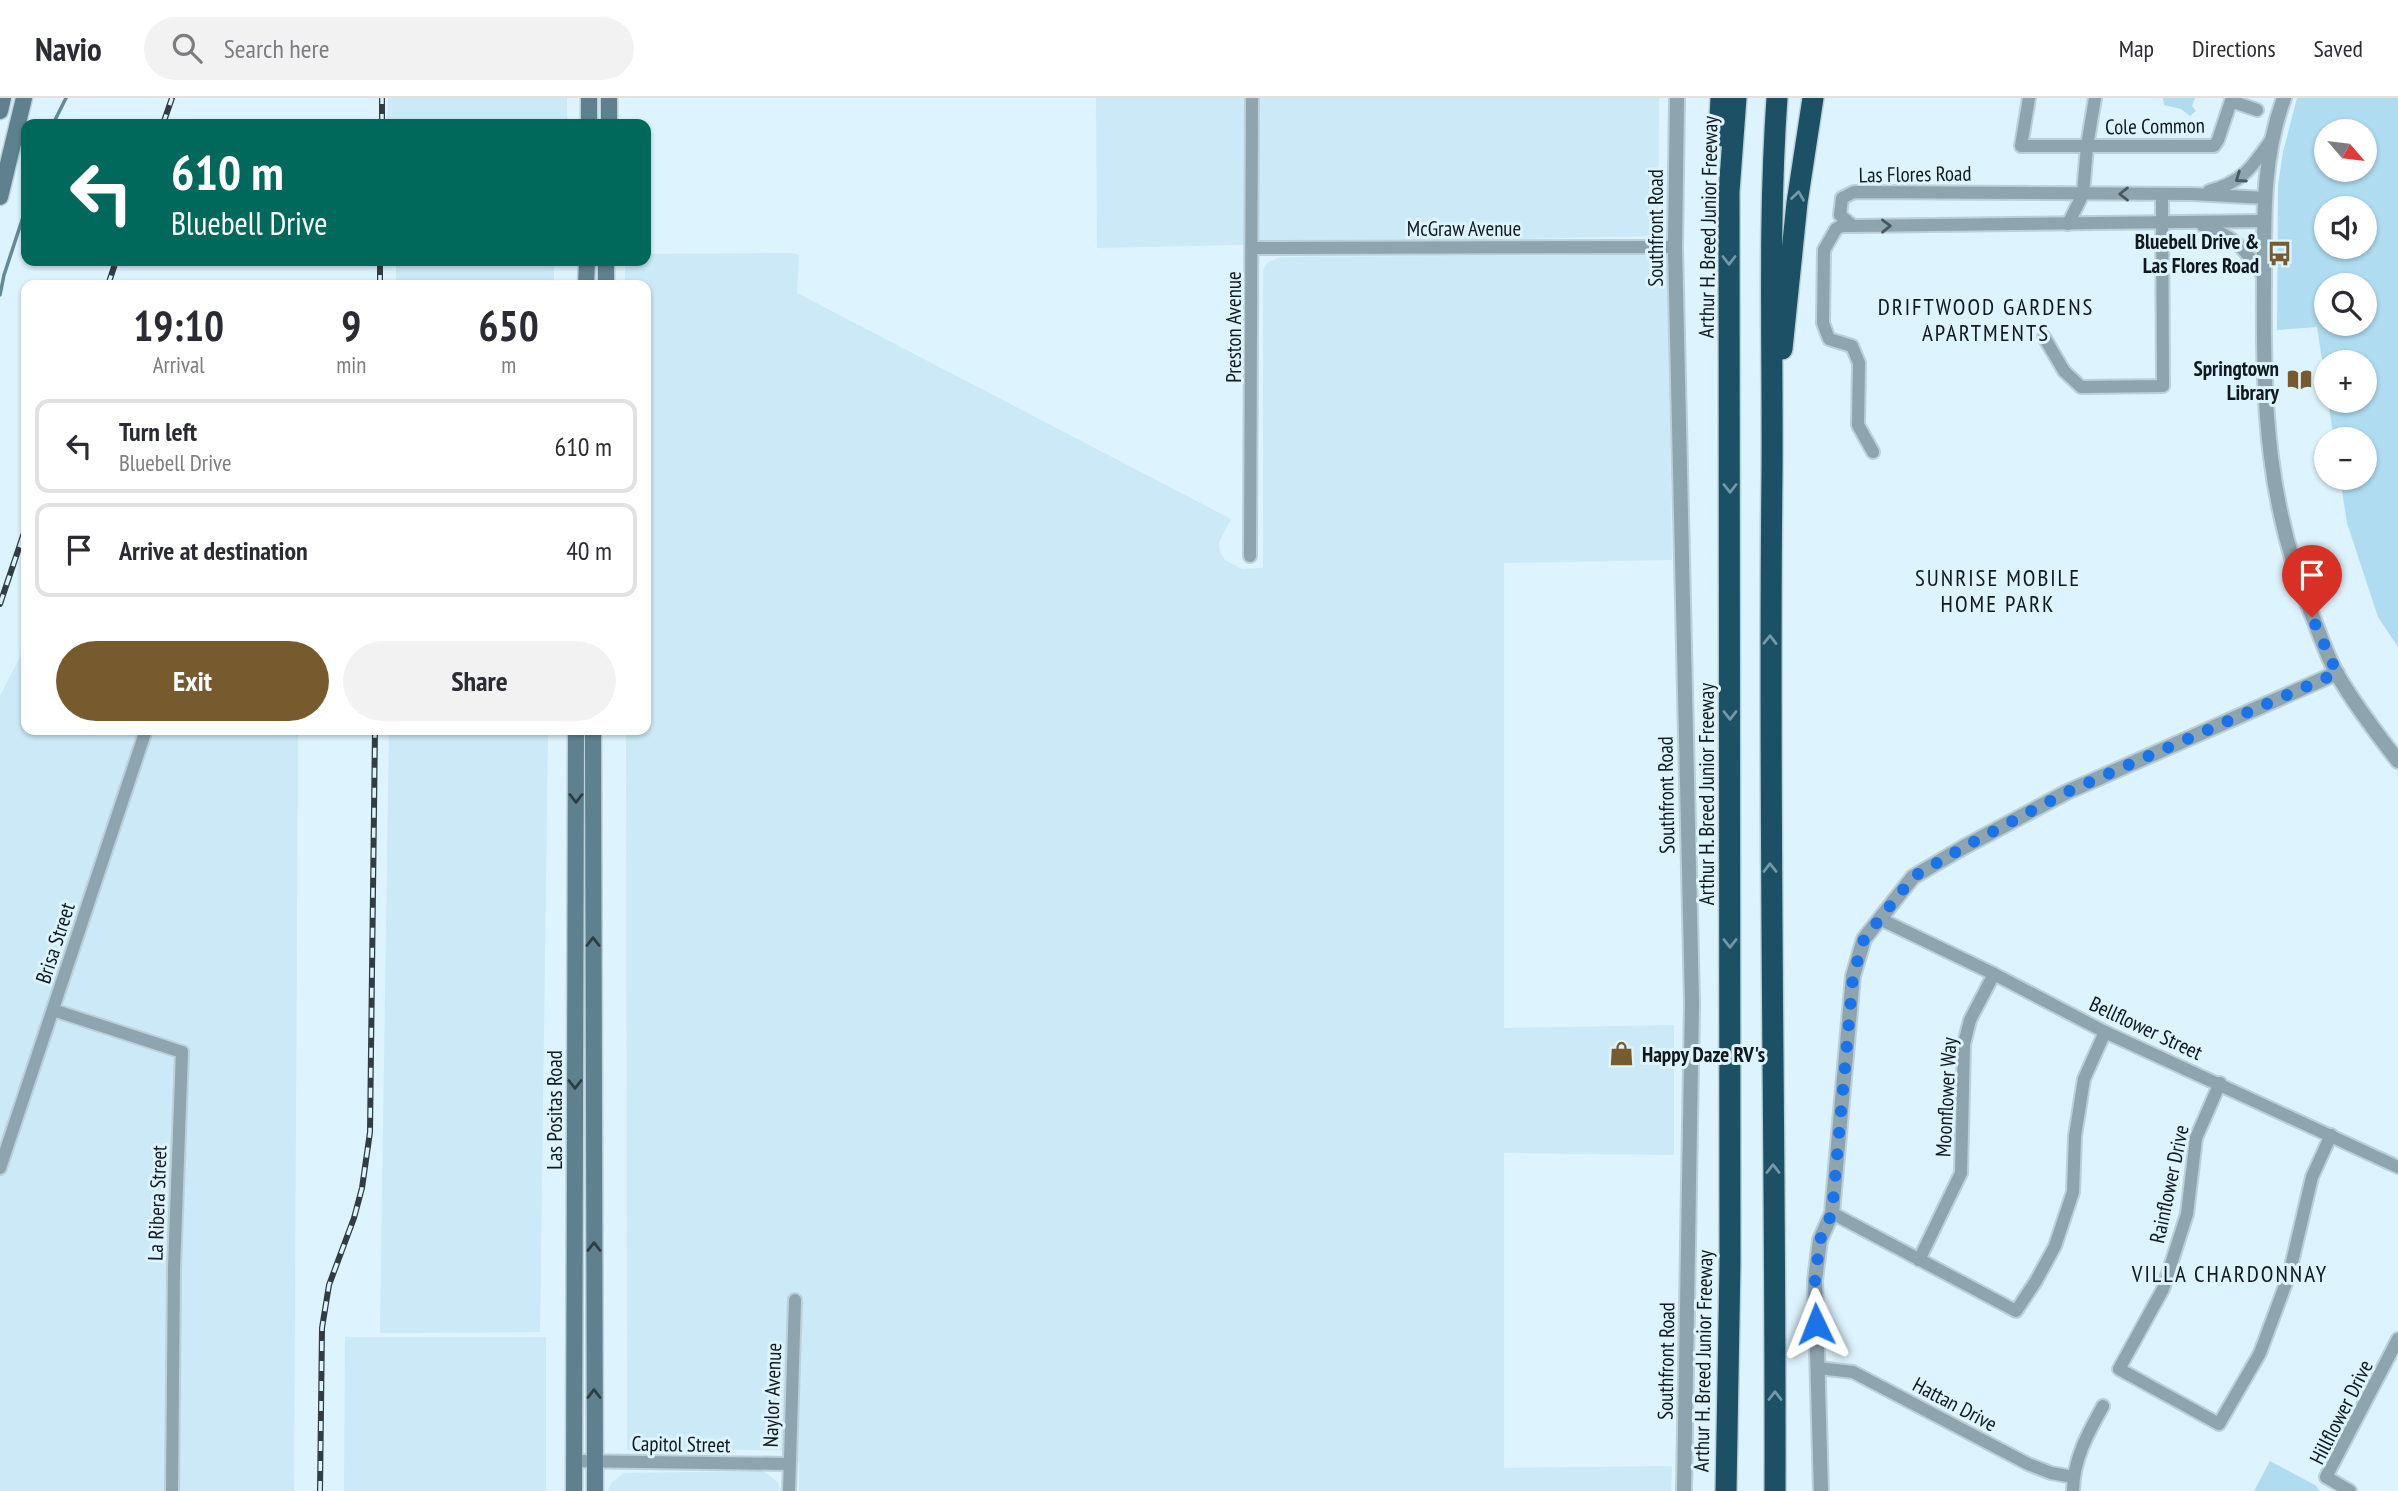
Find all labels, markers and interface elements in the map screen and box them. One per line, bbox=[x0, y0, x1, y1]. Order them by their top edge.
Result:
search box bbox=[144, 17, 634, 80]
text: Navio bbox=[35, 27, 102, 70]
icon: search bbox=[168, 29, 206, 67]
text: Search here bbox=[224, 32, 329, 65]
text: Map bbox=[2119, 33, 2154, 64]
text: Directions bbox=[2192, 33, 2276, 64]
text: Saved bbox=[2314, 33, 2363, 64]
street label: Cole Common bbox=[2105, 112, 2205, 140]
street label: Arthur H. Breed Junior Freeway bbox=[1693, 116, 1723, 338]
north arrow bbox=[2314, 119, 2376, 182]
map controls bbox=[2314, 119, 2377, 490]
text: 610 m bbox=[171, 140, 284, 204]
icon: left bbox=[56, 147, 147, 238]
street label: Las Flores Road bbox=[1858, 160, 1972, 188]
street label: Southfront Road bbox=[1642, 169, 1669, 287]
one-way arrow bbox=[2235, 169, 2248, 182]
one-way arrow bbox=[2118, 186, 2128, 202]
one-way arrow bbox=[1790, 190, 1805, 202]
button: sound bbox=[2314, 196, 2377, 259]
text: Bluebell Drive bbox=[171, 202, 328, 244]
street label: McGraw Avenue bbox=[1407, 215, 1521, 242]
one-way arrow bbox=[1881, 218, 1891, 234]
place label: Bluebell Drive & Las Flores Road bbox=[2135, 228, 2259, 279]
bus stop icon: Bluebell Drive & Las Flores Road bbox=[2265, 239, 2293, 267]
one-way arrow bbox=[1721, 255, 1737, 266]
street label: Preston Avenue bbox=[1220, 271, 1247, 383]
button: search bbox=[2314, 273, 2377, 336]
district label: DRIFTWOOD GARDENS APARTMENTS bbox=[1878, 292, 2094, 347]
text: 19:10 bbox=[133, 298, 224, 353]
text: 9 bbox=[341, 298, 361, 353]
text: 650 bbox=[479, 298, 539, 353]
text: Arrival bbox=[153, 350, 205, 379]
text: min bbox=[336, 350, 366, 379]
text: m bbox=[501, 350, 516, 379]
button: + bbox=[2314, 350, 2377, 413]
place label: Springtown Library bbox=[2194, 355, 2280, 406]
library icon: Springtown Library bbox=[2285, 366, 2313, 394]
text: Turn left bbox=[119, 415, 197, 448]
icon: left bbox=[60, 427, 98, 465]
button: − bbox=[2314, 427, 2377, 490]
text: 610 m bbox=[554, 430, 612, 463]
text: Bluebell Drive bbox=[119, 448, 232, 477]
one-way arrow bbox=[1722, 483, 1738, 493]
icon: arrive bbox=[60, 531, 98, 569]
text: Arrive at destination bbox=[119, 534, 308, 567]
text: 40 m bbox=[566, 534, 612, 567]
pin bbox=[2282, 545, 2342, 617]
icon: arrive bbox=[2293, 556, 2331, 594]
district label: SUNRISE MOBILE HOME PARK bbox=[1915, 563, 2081, 618]
one-way arrow bbox=[1762, 634, 1778, 645]
button: Exit bbox=[56, 641, 329, 721]
button: Share bbox=[343, 641, 616, 721]
street label: Arthur H. Breed Junior Freeway bbox=[1693, 683, 1720, 905]
one-way arrow bbox=[1722, 710, 1738, 721]
street label: Southfront Road bbox=[1651, 736, 1681, 854]
one-way arrow bbox=[568, 793, 584, 804]
one-way arrow bbox=[1763, 862, 1778, 873]
street label: Brisa Street bbox=[29, 899, 81, 987]
one-way arrow bbox=[585, 936, 601, 947]
one-way arrow bbox=[1722, 938, 1738, 948]
street label: Bellflower Street bbox=[2085, 990, 2207, 1066]
street label: Moonflower Way bbox=[1929, 1036, 1963, 1158]
shop icon: Happy Daze RV's bbox=[1608, 1040, 1636, 1068]
place label: Happy Daze RV's bbox=[1642, 1041, 1765, 1068]
street label: Las Positas Road bbox=[541, 1050, 568, 1170]
one-way arrow bbox=[567, 1080, 583, 1090]
street label: Rainflower Drive bbox=[2143, 1122, 2195, 1246]
street label: La Ribera Street bbox=[141, 1144, 173, 1261]
one-way arrow bbox=[1765, 1163, 1781, 1173]
one-way arrow bbox=[586, 1241, 602, 1252]
street label: Arthur H. Breed Junior Freeway bbox=[1688, 1250, 1718, 1472]
district label: VILLA CHARDONNAY bbox=[2131, 1259, 2328, 1288]
position arrow bbox=[1779, 1287, 1853, 1361]
street label: Southfront Road bbox=[1651, 1302, 1681, 1420]
street label: Naylor Avenue bbox=[757, 1342, 787, 1448]
street label: Hillflower Drive bbox=[2303, 1355, 2379, 1469]
street label: Hattan Drive bbox=[1908, 1371, 2002, 1437]
one-way arrow bbox=[587, 1388, 602, 1399]
one-way arrow bbox=[1767, 1390, 1783, 1401]
street label: Capitol Street bbox=[631, 1430, 731, 1458]

